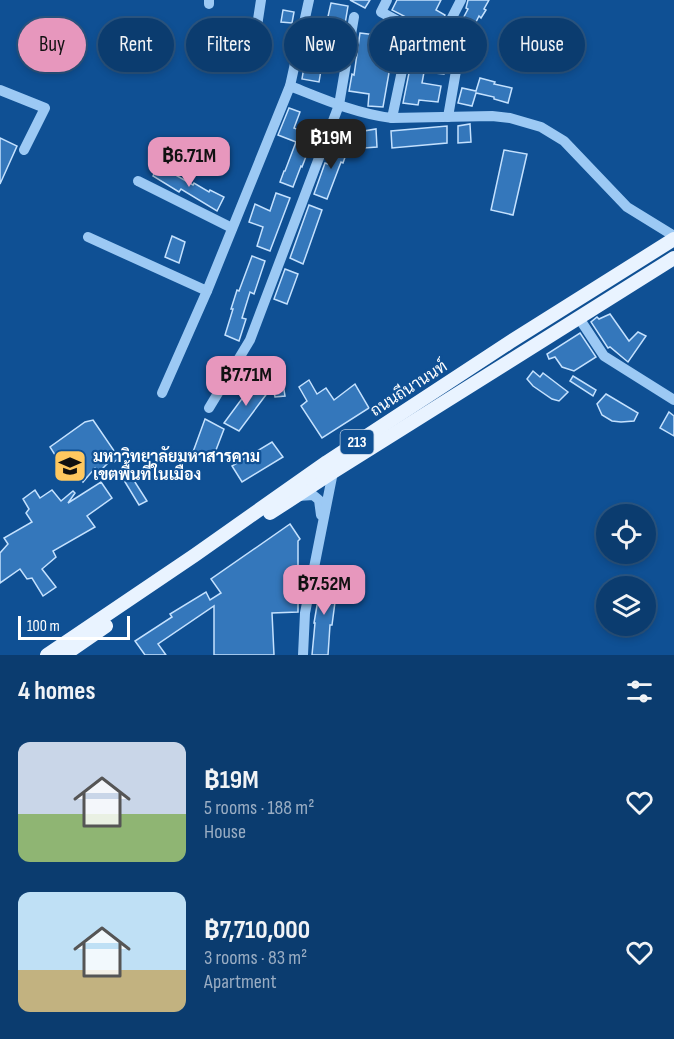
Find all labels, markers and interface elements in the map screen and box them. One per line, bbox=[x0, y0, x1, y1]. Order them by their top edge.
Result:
chip: Buy bbox=[18, 18, 86, 72]
chip: Rent bbox=[98, 18, 174, 72]
chip: Filters bbox=[186, 18, 272, 72]
chip: New bbox=[284, 18, 357, 72]
chip: Apartment bbox=[369, 18, 487, 72]
chip: House bbox=[499, 18, 585, 72]
pin: ฿19M bbox=[295, 119, 367, 170]
text: ฿19M bbox=[310, 126, 352, 150]
pin: ฿6.71M bbox=[140, 137, 238, 188]
text: ฿6.71M bbox=[162, 144, 216, 168]
street label: ถนนถีนานนท์ bbox=[365, 354, 451, 421]
pin: ฿7.71M bbox=[197, 356, 295, 407]
text: ฿7.71M bbox=[220, 363, 272, 387]
road number: 213 bbox=[340, 430, 374, 454]
place label: มหาวิทยาลัยมหาสารคาม เขตพื้นที่ในเมือง bbox=[93, 446, 260, 485]
school or university icon: มหาวิทยาลัยมหาสารคาม เขตพื้นที่ในเมือง bbox=[52, 448, 88, 484]
map controls bbox=[596, 504, 656, 636]
button: locate bbox=[596, 504, 656, 564]
pin: ฿7.52M bbox=[275, 565, 373, 616]
text: ฿7.52M bbox=[297, 572, 351, 596]
button: layers bbox=[596, 576, 656, 636]
scale bar bbox=[18, 613, 130, 640]
text: 100 m bbox=[27, 617, 60, 636]
icon: filters bbox=[623, 675, 656, 708]
text: 4 homes bbox=[18, 676, 95, 707]
text: ฿19M bbox=[204, 765, 259, 796]
icon: home bbox=[66, 766, 138, 838]
icon: heart bbox=[623, 786, 656, 819]
text: 5 rooms · 188 m² bbox=[204, 796, 314, 820]
text: House bbox=[204, 820, 246, 844]
text: ฿7,710,000 bbox=[204, 915, 310, 946]
icon: home bbox=[66, 916, 138, 988]
icon: heart bbox=[623, 936, 656, 969]
text: 3 rooms · 83 m² bbox=[204, 946, 307, 970]
text: Apartment bbox=[204, 970, 277, 994]

